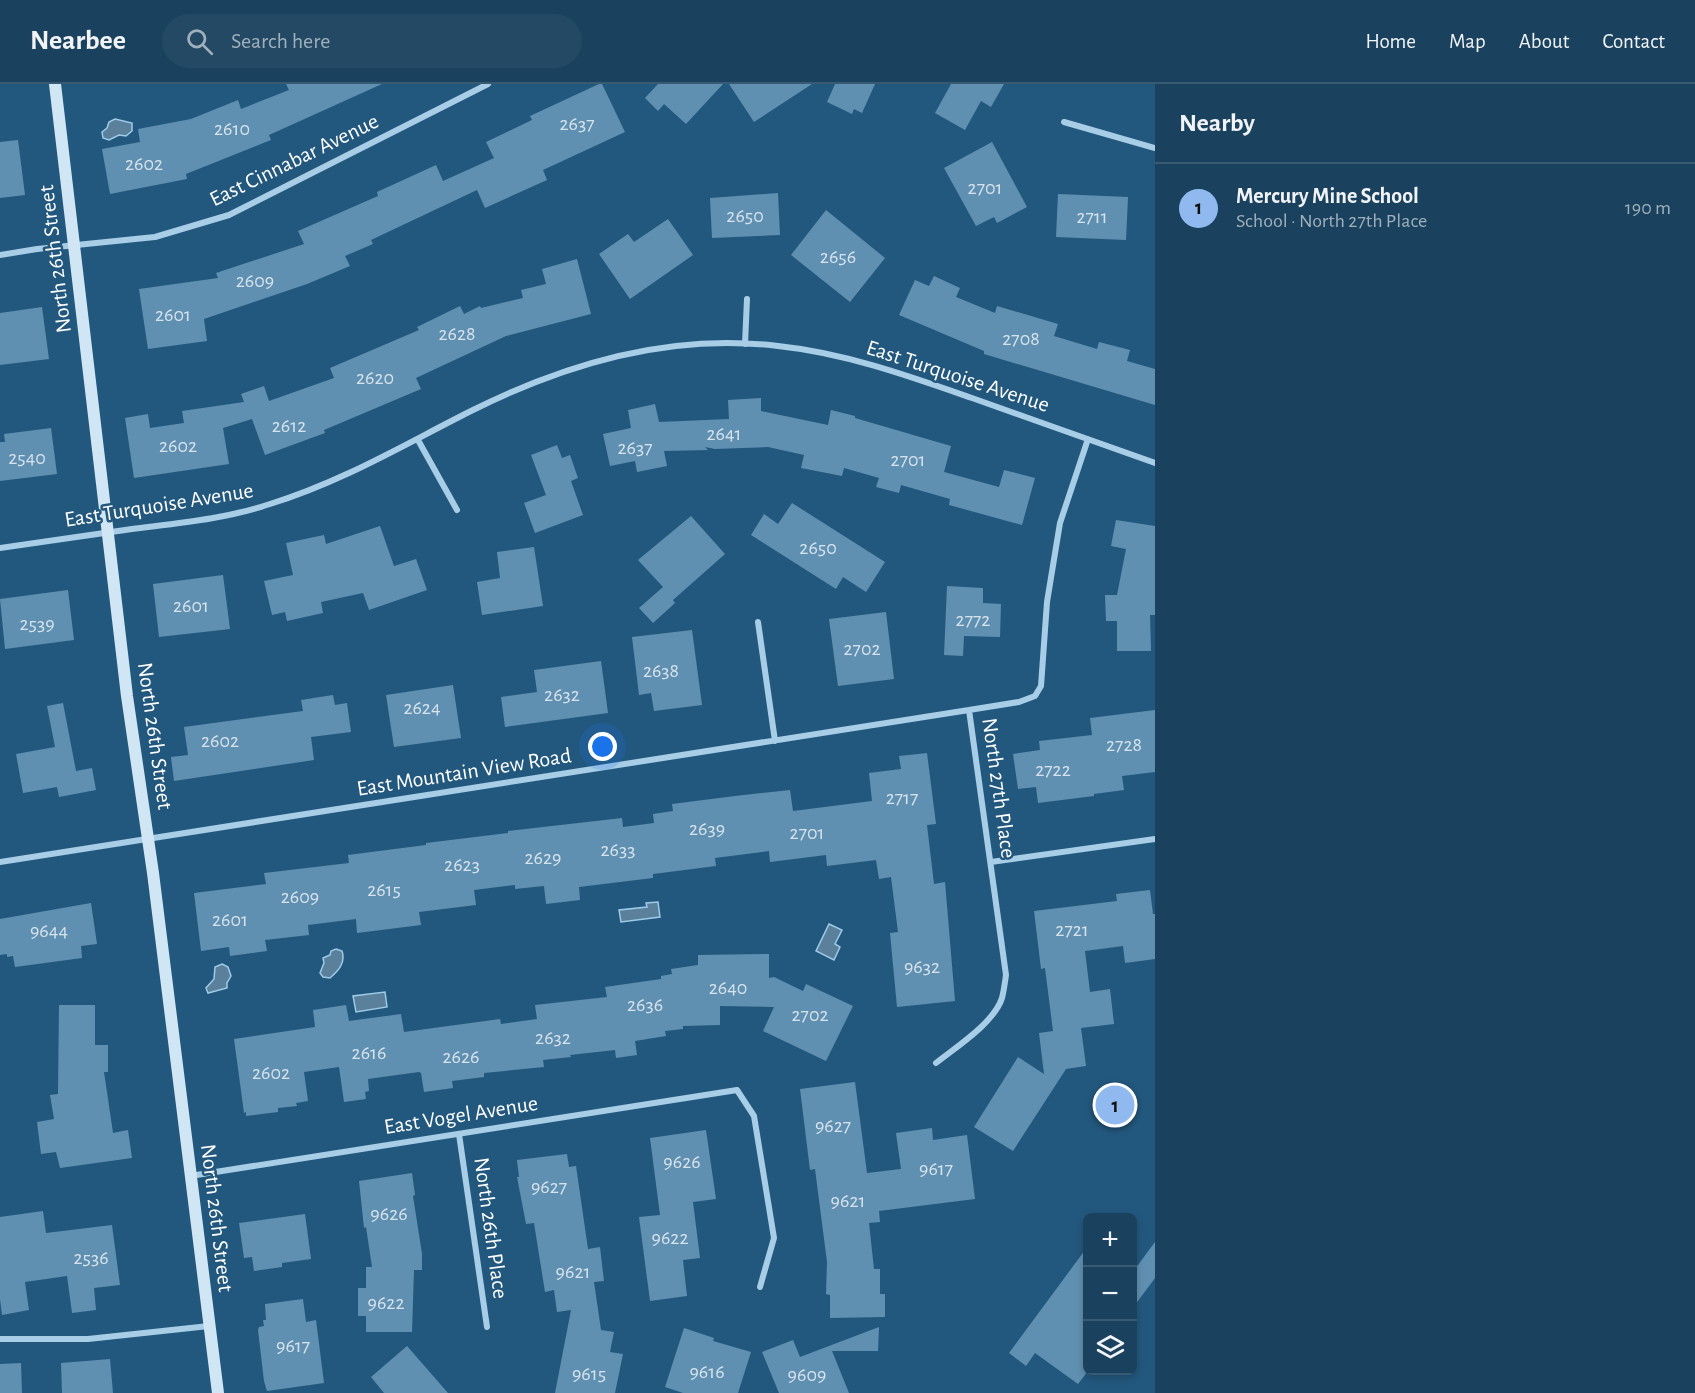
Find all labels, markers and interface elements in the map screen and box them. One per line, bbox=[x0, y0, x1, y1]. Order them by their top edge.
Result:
search box bbox=[162, 14, 582, 68]
icon: search bbox=[183, 25, 216, 58]
text: Nearbee bbox=[30, 27, 126, 55]
text: Search here bbox=[231, 30, 330, 52]
text: Home bbox=[1365, 31, 1416, 52]
text: Map bbox=[1449, 31, 1486, 52]
text: About bbox=[1519, 31, 1569, 52]
text: Contact bbox=[1602, 31, 1665, 52]
street label: East Cinnabar Avenue bbox=[206, 110, 382, 210]
text: Nearby bbox=[1179, 110, 1255, 136]
house number: 2637 bbox=[559, 114, 595, 134]
house number: 2610 bbox=[214, 119, 250, 139]
house number: 2602 bbox=[125, 154, 163, 174]
house number: 2701 bbox=[968, 178, 1002, 198]
street label: North 26th Street bbox=[35, 184, 75, 334]
text: Mercury Mine School bbox=[1236, 185, 1419, 207]
text: 1 bbox=[1195, 198, 1202, 218]
text: 190 m bbox=[1625, 198, 1671, 218]
house number: 2650 bbox=[726, 206, 764, 226]
house number: 2711 bbox=[1076, 207, 1108, 227]
text: School · North 27th Place bbox=[1236, 211, 1427, 231]
house number: 2656 bbox=[820, 247, 856, 267]
house number: 2609 bbox=[236, 271, 274, 291]
house number: 2601 bbox=[155, 305, 191, 325]
house number: 2628 bbox=[438, 324, 476, 344]
house number: 2708 bbox=[1002, 329, 1040, 349]
street label: East Turquoise Avenue bbox=[864, 336, 1052, 416]
house number: 2620 bbox=[356, 368, 394, 388]
house number: 2612 bbox=[272, 416, 306, 436]
house number: 2641 bbox=[707, 424, 742, 444]
house number: 2602 bbox=[159, 436, 197, 456]
house number: 2637 bbox=[617, 438, 653, 458]
house number: 2540 bbox=[8, 448, 46, 468]
house number: 2701 bbox=[891, 450, 925, 470]
street label: East Turquoise Avenue bbox=[63, 479, 255, 531]
house number: 2650 bbox=[799, 538, 837, 558]
house number: 2601 bbox=[173, 596, 209, 616]
house number: 2772 bbox=[956, 610, 990, 630]
house number: 2539 bbox=[19, 614, 55, 634]
house number: 2702 bbox=[843, 639, 881, 659]
street label: North 26th Street bbox=[134, 661, 176, 811]
house number: 2638 bbox=[643, 661, 679, 681]
house number: 2632 bbox=[544, 685, 580, 705]
house number: 2624 bbox=[403, 698, 441, 718]
street label: North 27th Place bbox=[978, 717, 1020, 859]
house number: 2602 bbox=[201, 731, 239, 751]
your location bbox=[588, 732, 617, 761]
house number: 2728 bbox=[1106, 735, 1142, 755]
street label: East Mountain View Road bbox=[355, 744, 573, 800]
house number: 2722 bbox=[1035, 760, 1071, 780]
house number: 2717 bbox=[886, 788, 918, 808]
house number: 2639 bbox=[689, 819, 725, 839]
house number: 2701 bbox=[790, 823, 824, 843]
house number: 2633 bbox=[601, 840, 635, 860]
house number: 2629 bbox=[525, 848, 562, 868]
house number: 2623 bbox=[444, 855, 480, 875]
house number: 2615 bbox=[367, 880, 401, 900]
house number: 2609 bbox=[281, 887, 319, 907]
house number: 2601 bbox=[212, 910, 248, 930]
house number: 2721 bbox=[1055, 920, 1089, 940]
house number: 9644 bbox=[30, 921, 68, 941]
house number: 9632 bbox=[904, 957, 940, 977]
house number: 2640 bbox=[709, 978, 747, 998]
house number: 2636 bbox=[627, 995, 663, 1015]
house number: 2702 bbox=[791, 1005, 829, 1025]
house number: 2632 bbox=[535, 1028, 571, 1048]
house number: 2616 bbox=[352, 1043, 386, 1063]
house number: 2626 bbox=[443, 1047, 480, 1067]
house number: 2602 bbox=[252, 1063, 290, 1083]
pin: 1 bbox=[1096, 1082, 1134, 1128]
street label: East Vogel Avenue bbox=[383, 1092, 539, 1138]
house number: 9627 bbox=[815, 1116, 851, 1136]
street label: North 26th Street bbox=[197, 1143, 237, 1293]
house number: 9626 bbox=[663, 1152, 701, 1172]
street label: North 26th Place bbox=[470, 1156, 512, 1300]
house number: 9617 bbox=[919, 1159, 953, 1179]
house number: 9627 bbox=[531, 1177, 567, 1197]
house number: 9621 bbox=[831, 1191, 865, 1211]
house number: 9626 bbox=[370, 1204, 408, 1224]
map controls bbox=[1083, 1213, 1137, 1375]
button: + bbox=[1083, 1213, 1137, 1267]
house number: 9622 bbox=[652, 1228, 689, 1248]
house number: 2536 bbox=[73, 1248, 109, 1268]
house number: 9621 bbox=[556, 1262, 590, 1282]
button: − bbox=[1083, 1267, 1137, 1321]
house number: 9622 bbox=[368, 1293, 405, 1313]
button: layers bbox=[1083, 1321, 1137, 1375]
house number: 9617 bbox=[276, 1336, 310, 1356]
house number: 9616 bbox=[689, 1362, 725, 1382]
house number: 9615 bbox=[572, 1364, 606, 1384]
house number: 9609 bbox=[788, 1365, 826, 1385]

